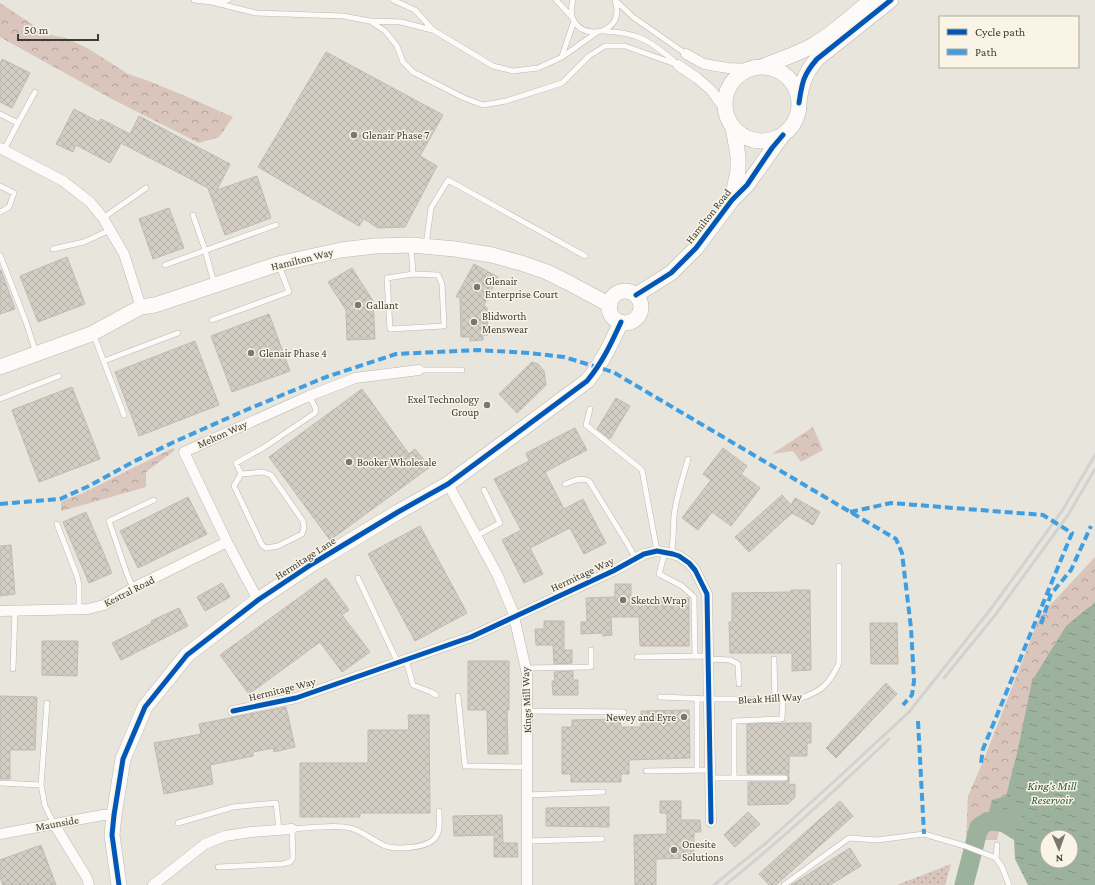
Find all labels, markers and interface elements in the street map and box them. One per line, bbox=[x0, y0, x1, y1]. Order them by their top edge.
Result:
scale bar bbox=[18, 16, 98, 42]
legend bbox=[939, 16, 1079, 68]
text: 50 m bbox=[24, 23, 49, 37]
text: Cycle path bbox=[975, 25, 1026, 39]
text: Path bbox=[975, 45, 997, 59]
place label: Glenair Phase 7 bbox=[362, 129, 429, 141]
marker: Glenair Phase 7 bbox=[349, 130, 359, 140]
street label: Hamilton Road bbox=[683, 186, 733, 246]
street label: Hamilton Way bbox=[270, 245, 335, 273]
place label: Glenair Enterprise Court bbox=[485, 275, 559, 301]
marker: Glenair Enterprise Court bbox=[472, 282, 482, 292]
place label: Gallant bbox=[366, 299, 399, 311]
marker: Gallant bbox=[353, 300, 363, 310]
place label: Blidworth Menswear bbox=[482, 310, 528, 335]
marker: Blidworth Menswear bbox=[469, 317, 479, 327]
place label: Glenair Phase 4 bbox=[259, 347, 327, 359]
marker: Glenair Phase 4 bbox=[246, 348, 256, 358]
place label: Exel Technology Group bbox=[408, 393, 480, 419]
marker: Exel Technology Group bbox=[482, 400, 492, 410]
street label: Melton Way bbox=[195, 417, 250, 451]
place label: Booker Wholesale bbox=[357, 456, 436, 468]
marker: Booker Wholesale bbox=[344, 457, 354, 467]
street label: Hermitage Lane bbox=[272, 534, 338, 583]
street label: Hermitage Way bbox=[549, 554, 617, 595]
street label: Kestral Road bbox=[102, 573, 156, 609]
place label: Sketch Wrap bbox=[631, 594, 687, 607]
marker: Sketch Wrap bbox=[618, 595, 628, 605]
street label: Kings Mill Way bbox=[519, 666, 534, 733]
street label: Hermitage Way bbox=[247, 675, 318, 704]
street label: Bleak Hill Way bbox=[738, 690, 803, 707]
place label: Newey and Eyre bbox=[606, 711, 676, 724]
marker: Newey and Eyre bbox=[679, 712, 689, 722]
water label: King's Mill Reservoir bbox=[1027, 779, 1078, 807]
street label: Maunside bbox=[34, 813, 80, 833]
north arrow bbox=[1039, 829, 1079, 869]
place label: Onesite Solutions bbox=[682, 838, 724, 863]
marker: Onesite Solutions bbox=[669, 845, 679, 855]
text: N bbox=[1055, 853, 1063, 865]

